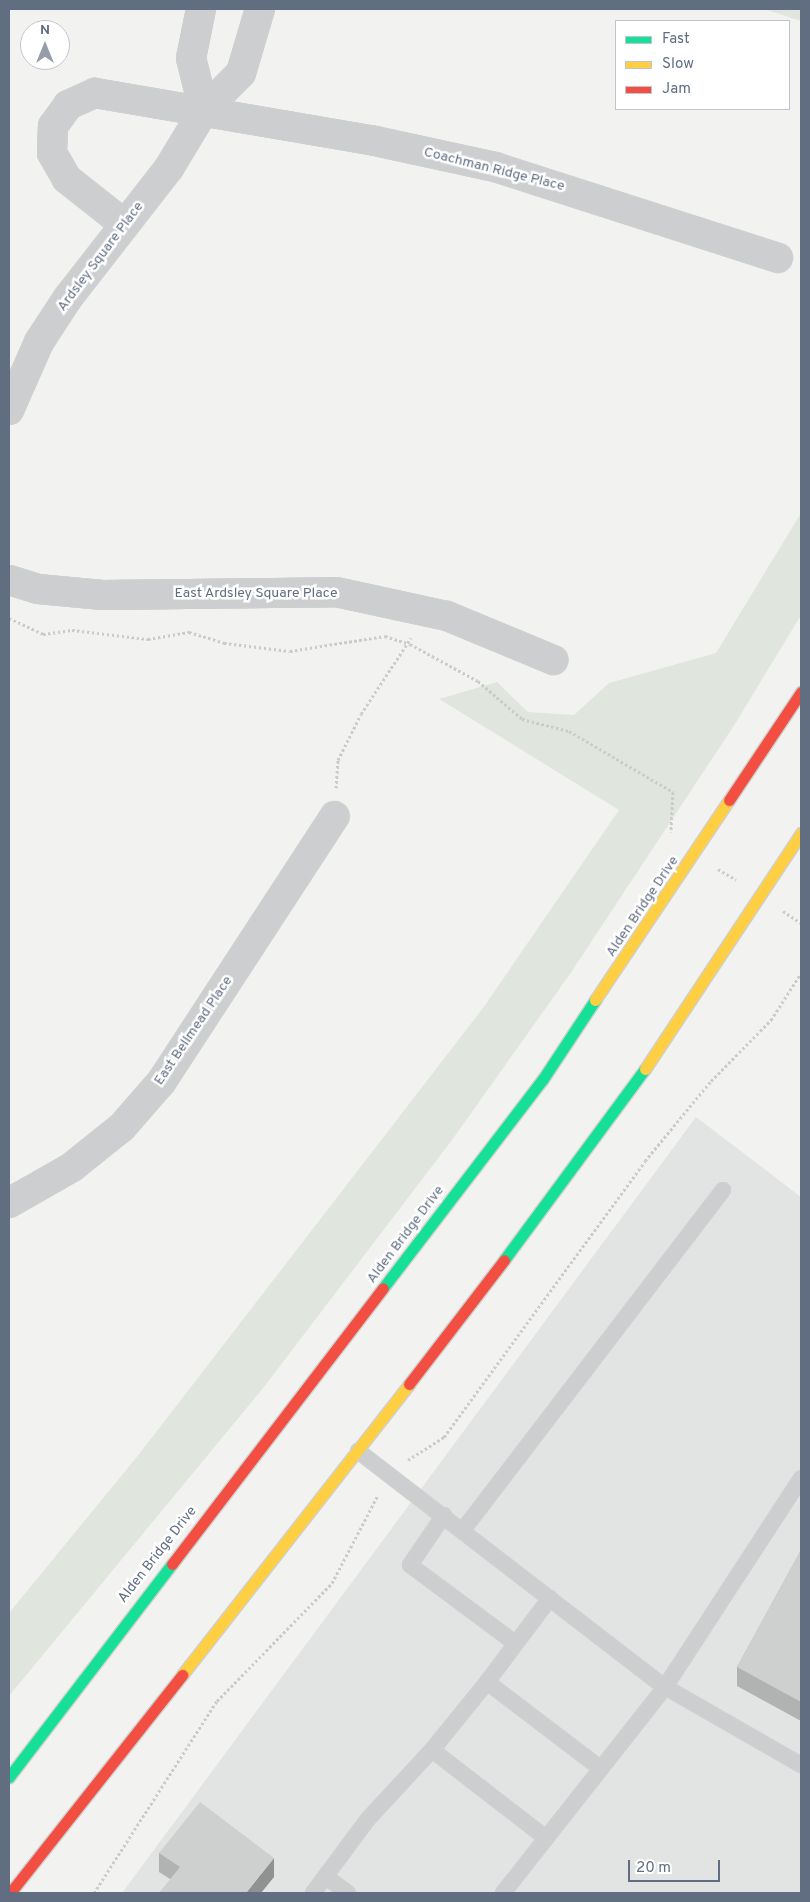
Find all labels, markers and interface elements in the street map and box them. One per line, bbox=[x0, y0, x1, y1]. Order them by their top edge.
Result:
north arrow bbox=[20, 20, 70, 70]
legend bbox=[615, 20, 790, 110]
text: N bbox=[40, 22, 50, 39]
text: Fast bbox=[662, 30, 690, 49]
text: Slow bbox=[662, 55, 694, 74]
text: Jam bbox=[662, 80, 691, 99]
street label: Coachman Ridge Place bbox=[422, 144, 566, 196]
street label: Ardsley Square Place bbox=[54, 199, 148, 315]
street label: East Ardsley Square Place bbox=[174, 586, 338, 602]
street label: Alden Bridge Drive bbox=[603, 854, 683, 960]
street label: East Bellmead Place bbox=[151, 973, 237, 1089]
street label: Alden Bridge Drive bbox=[364, 1183, 448, 1287]
street label: Alden Bridge Drive bbox=[115, 1503, 201, 1607]
scale bar bbox=[630, 1850, 722, 1882]
text: 20 m bbox=[636, 1859, 671, 1878]

